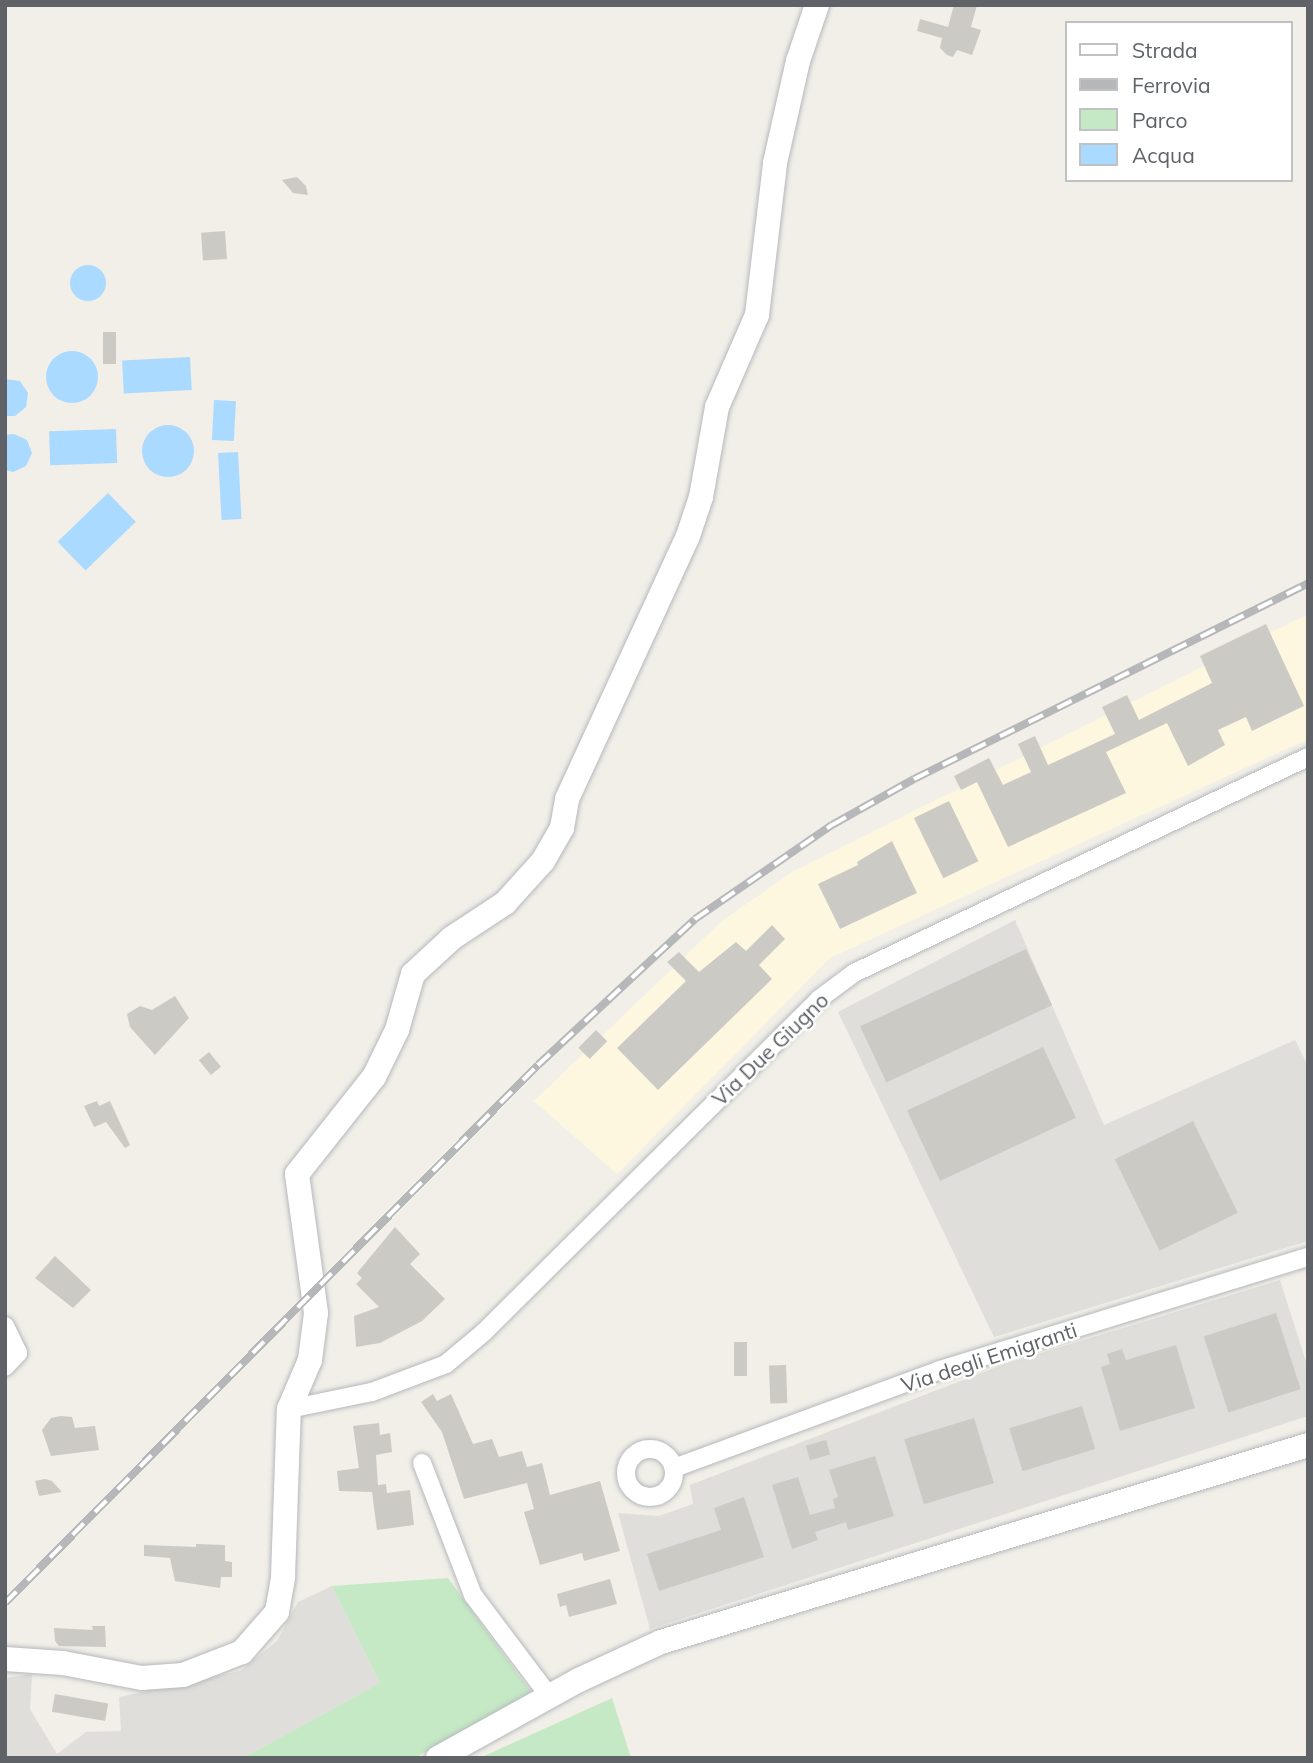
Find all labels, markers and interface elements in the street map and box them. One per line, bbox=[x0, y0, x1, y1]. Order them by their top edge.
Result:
legend bbox=[1064, 21, 1292, 182]
text: Strada bbox=[1132, 37, 1198, 63]
text: Ferrovia bbox=[1132, 72, 1211, 98]
text: Parco bbox=[1132, 107, 1187, 133]
text: Acqua bbox=[1132, 142, 1195, 168]
street label: Via Due Giugno bbox=[707, 987, 833, 1111]
street label: Via degli Emigranti bbox=[898, 1317, 1080, 1397]

